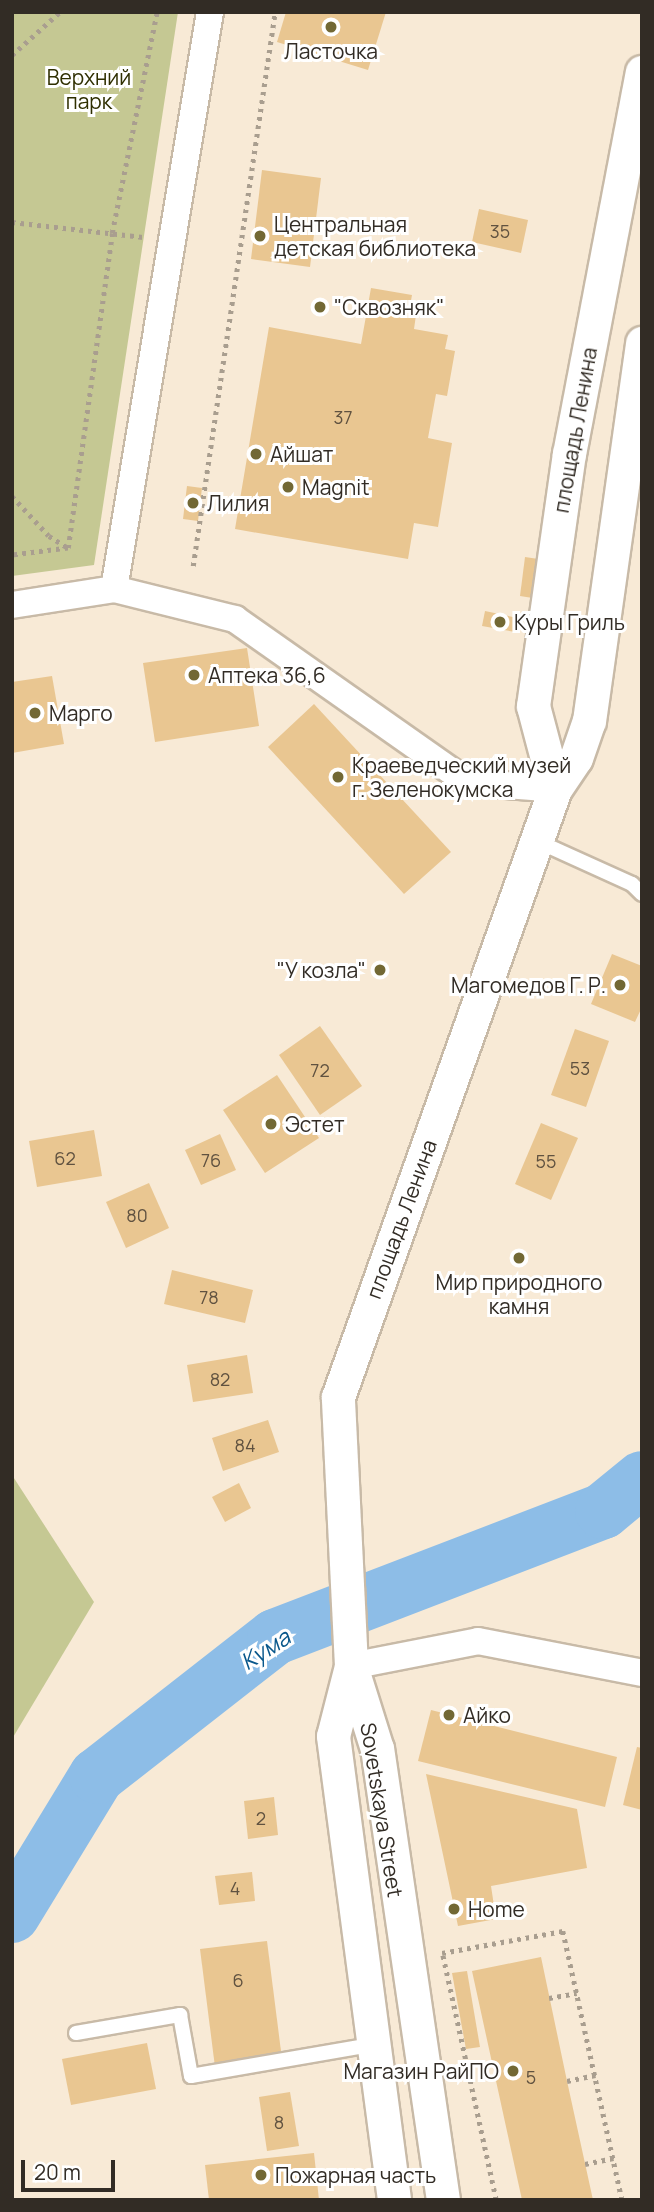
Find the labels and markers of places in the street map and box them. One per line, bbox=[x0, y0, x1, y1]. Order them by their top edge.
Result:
marker: Ласточка bbox=[323, 19, 339, 35]
place label: Ласточка bbox=[284, 38, 378, 64]
place label: Центральная детская библиотека bbox=[274, 211, 476, 261]
marker: Центральная детская библиотека bbox=[252, 228, 268, 244]
place label: "Сквозняк" bbox=[334, 294, 444, 320]
marker: "Сквозняк" bbox=[312, 299, 328, 315]
place label: Айшат bbox=[270, 441, 333, 467]
marker: Айшат bbox=[248, 446, 264, 462]
place label: Magnit bbox=[302, 474, 370, 500]
marker: Magnit bbox=[280, 479, 296, 495]
place label: Лилия bbox=[207, 490, 269, 516]
marker: Лилия bbox=[185, 495, 201, 511]
place label: Куры Гриль bbox=[514, 609, 625, 635]
marker: Куры Гриль bbox=[492, 614, 508, 630]
place label: Аптека 36,6 bbox=[208, 662, 326, 688]
marker: Аптека 36,6 bbox=[186, 667, 202, 683]
place label: Марго bbox=[49, 700, 113, 726]
marker: Марго bbox=[27, 705, 43, 721]
place label: Краеведческий музей г. Зеленокумска bbox=[352, 752, 571, 802]
marker: Краеведческий музей г. Зеленокумска bbox=[330, 769, 346, 785]
place label: "У козла" bbox=[276, 957, 366, 983]
marker: "У козла" bbox=[372, 962, 388, 978]
place label: Магомедов Г. Р. bbox=[451, 972, 606, 998]
marker: Магомедов Г. Р. bbox=[612, 977, 628, 993]
place label: Эстет bbox=[285, 1111, 345, 1137]
marker: Эстет bbox=[263, 1116, 279, 1132]
marker: Мир природного камня bbox=[511, 1250, 527, 1266]
place label: Мир природного камня bbox=[436, 1269, 602, 1319]
place label: Айко bbox=[463, 1702, 511, 1728]
marker: Айко bbox=[441, 1707, 457, 1723]
place label: Home bbox=[468, 1896, 525, 1922]
marker: Home bbox=[446, 1901, 462, 1917]
place label: Магазин РайПО bbox=[343, 2058, 499, 2084]
marker: Магазин РайПО bbox=[505, 2063, 521, 2079]
place label: Пожарная часть bbox=[275, 2162, 436, 2188]
marker: Пожарная часть bbox=[253, 2167, 269, 2183]

